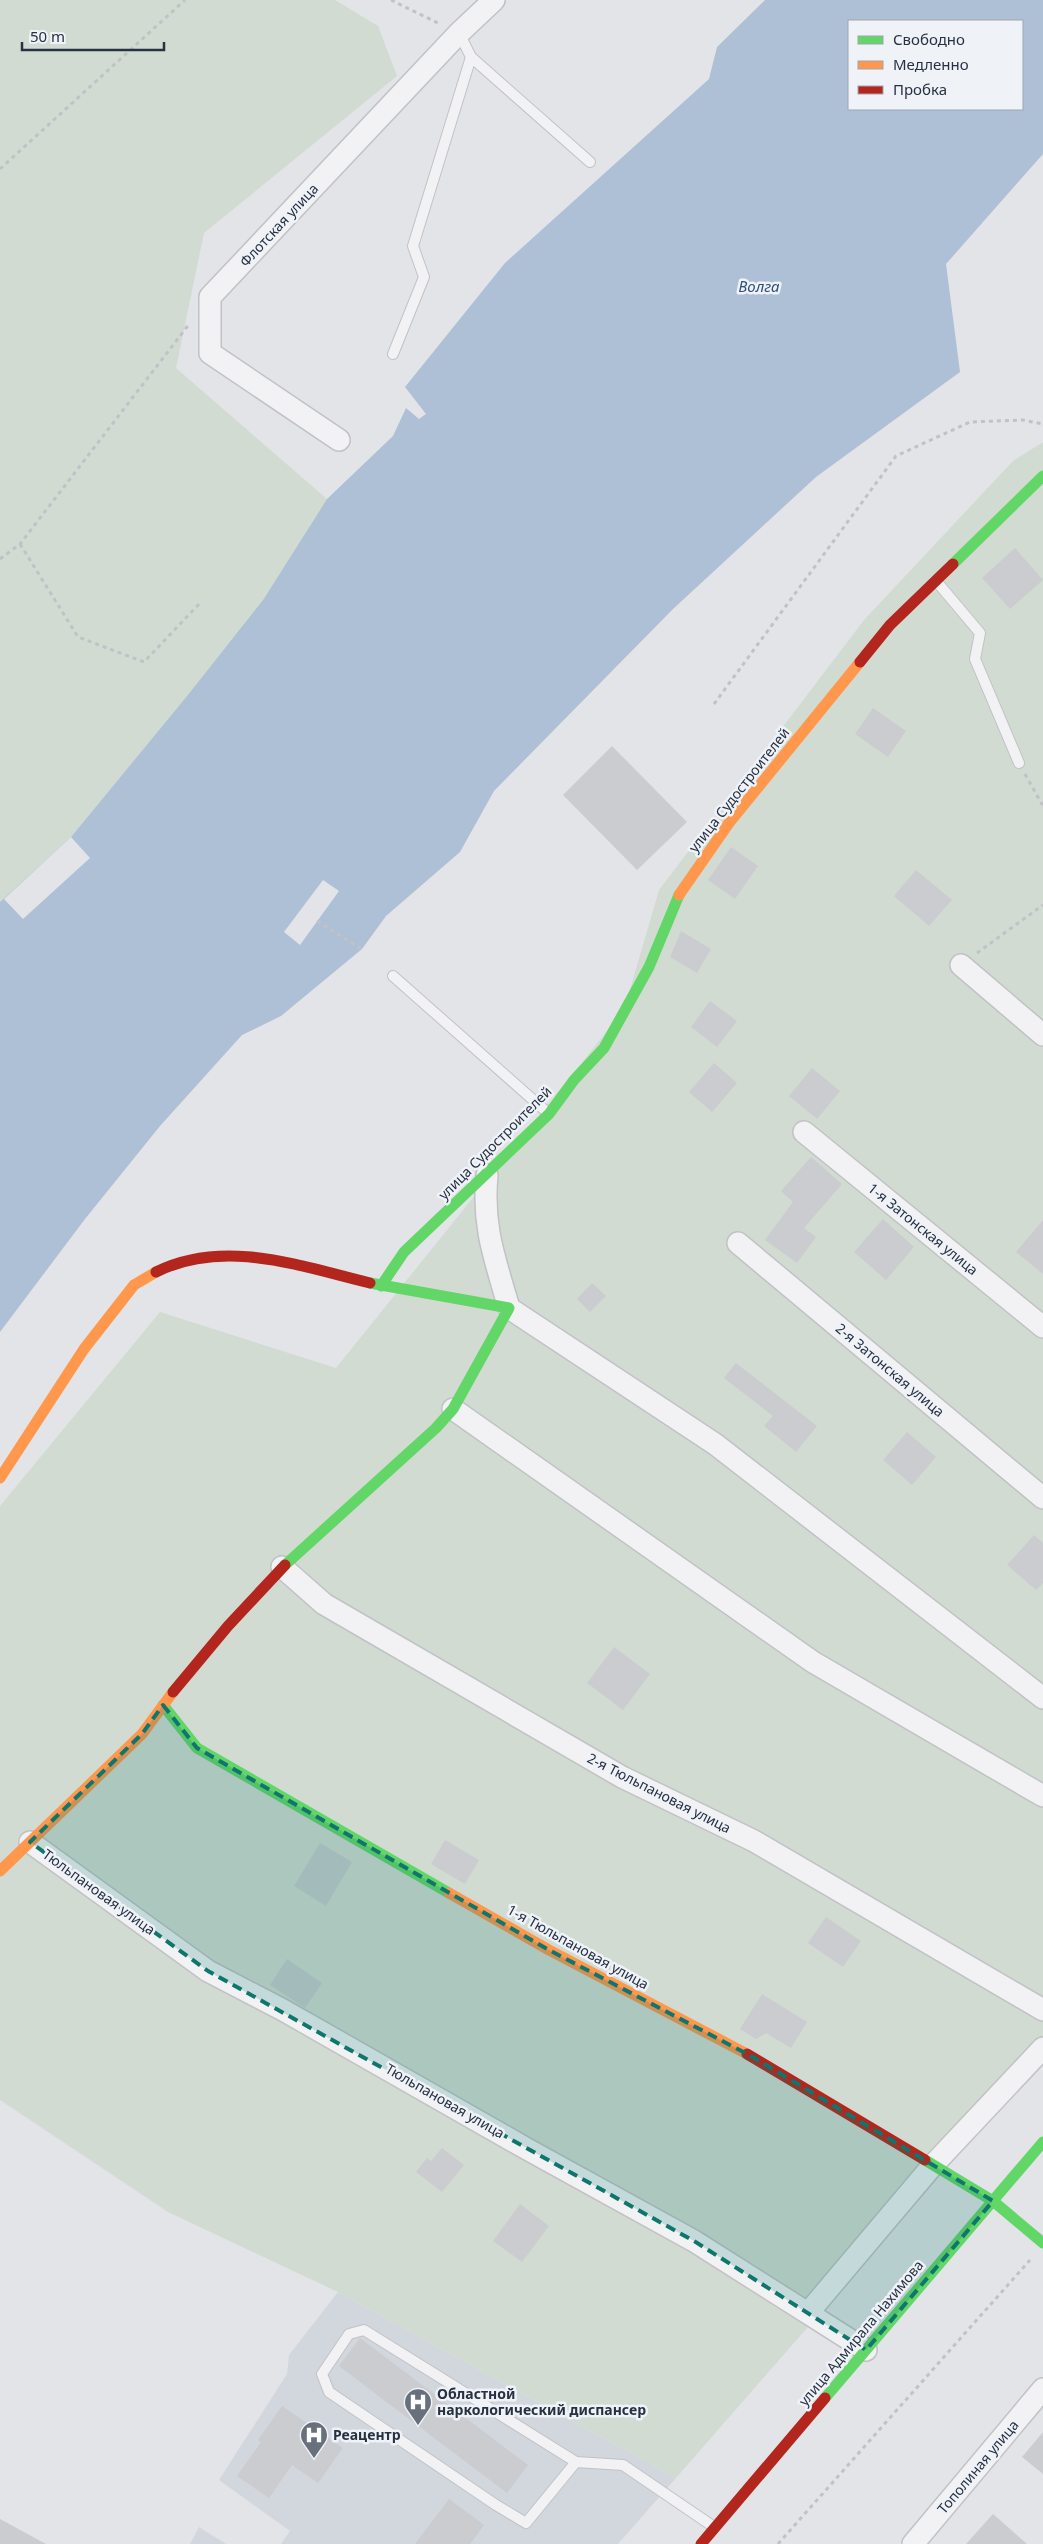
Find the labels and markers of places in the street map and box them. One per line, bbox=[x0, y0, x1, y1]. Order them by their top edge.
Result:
place label: Областной наркологический диспансер bbox=[437, 2384, 646, 2419]
hospital icon: Областной наркологический диспансер bbox=[403, 2387, 433, 2426]
hospital icon: Реацентр bbox=[299, 2420, 329, 2459]
place label: Реацентр bbox=[333, 2425, 401, 2444]

